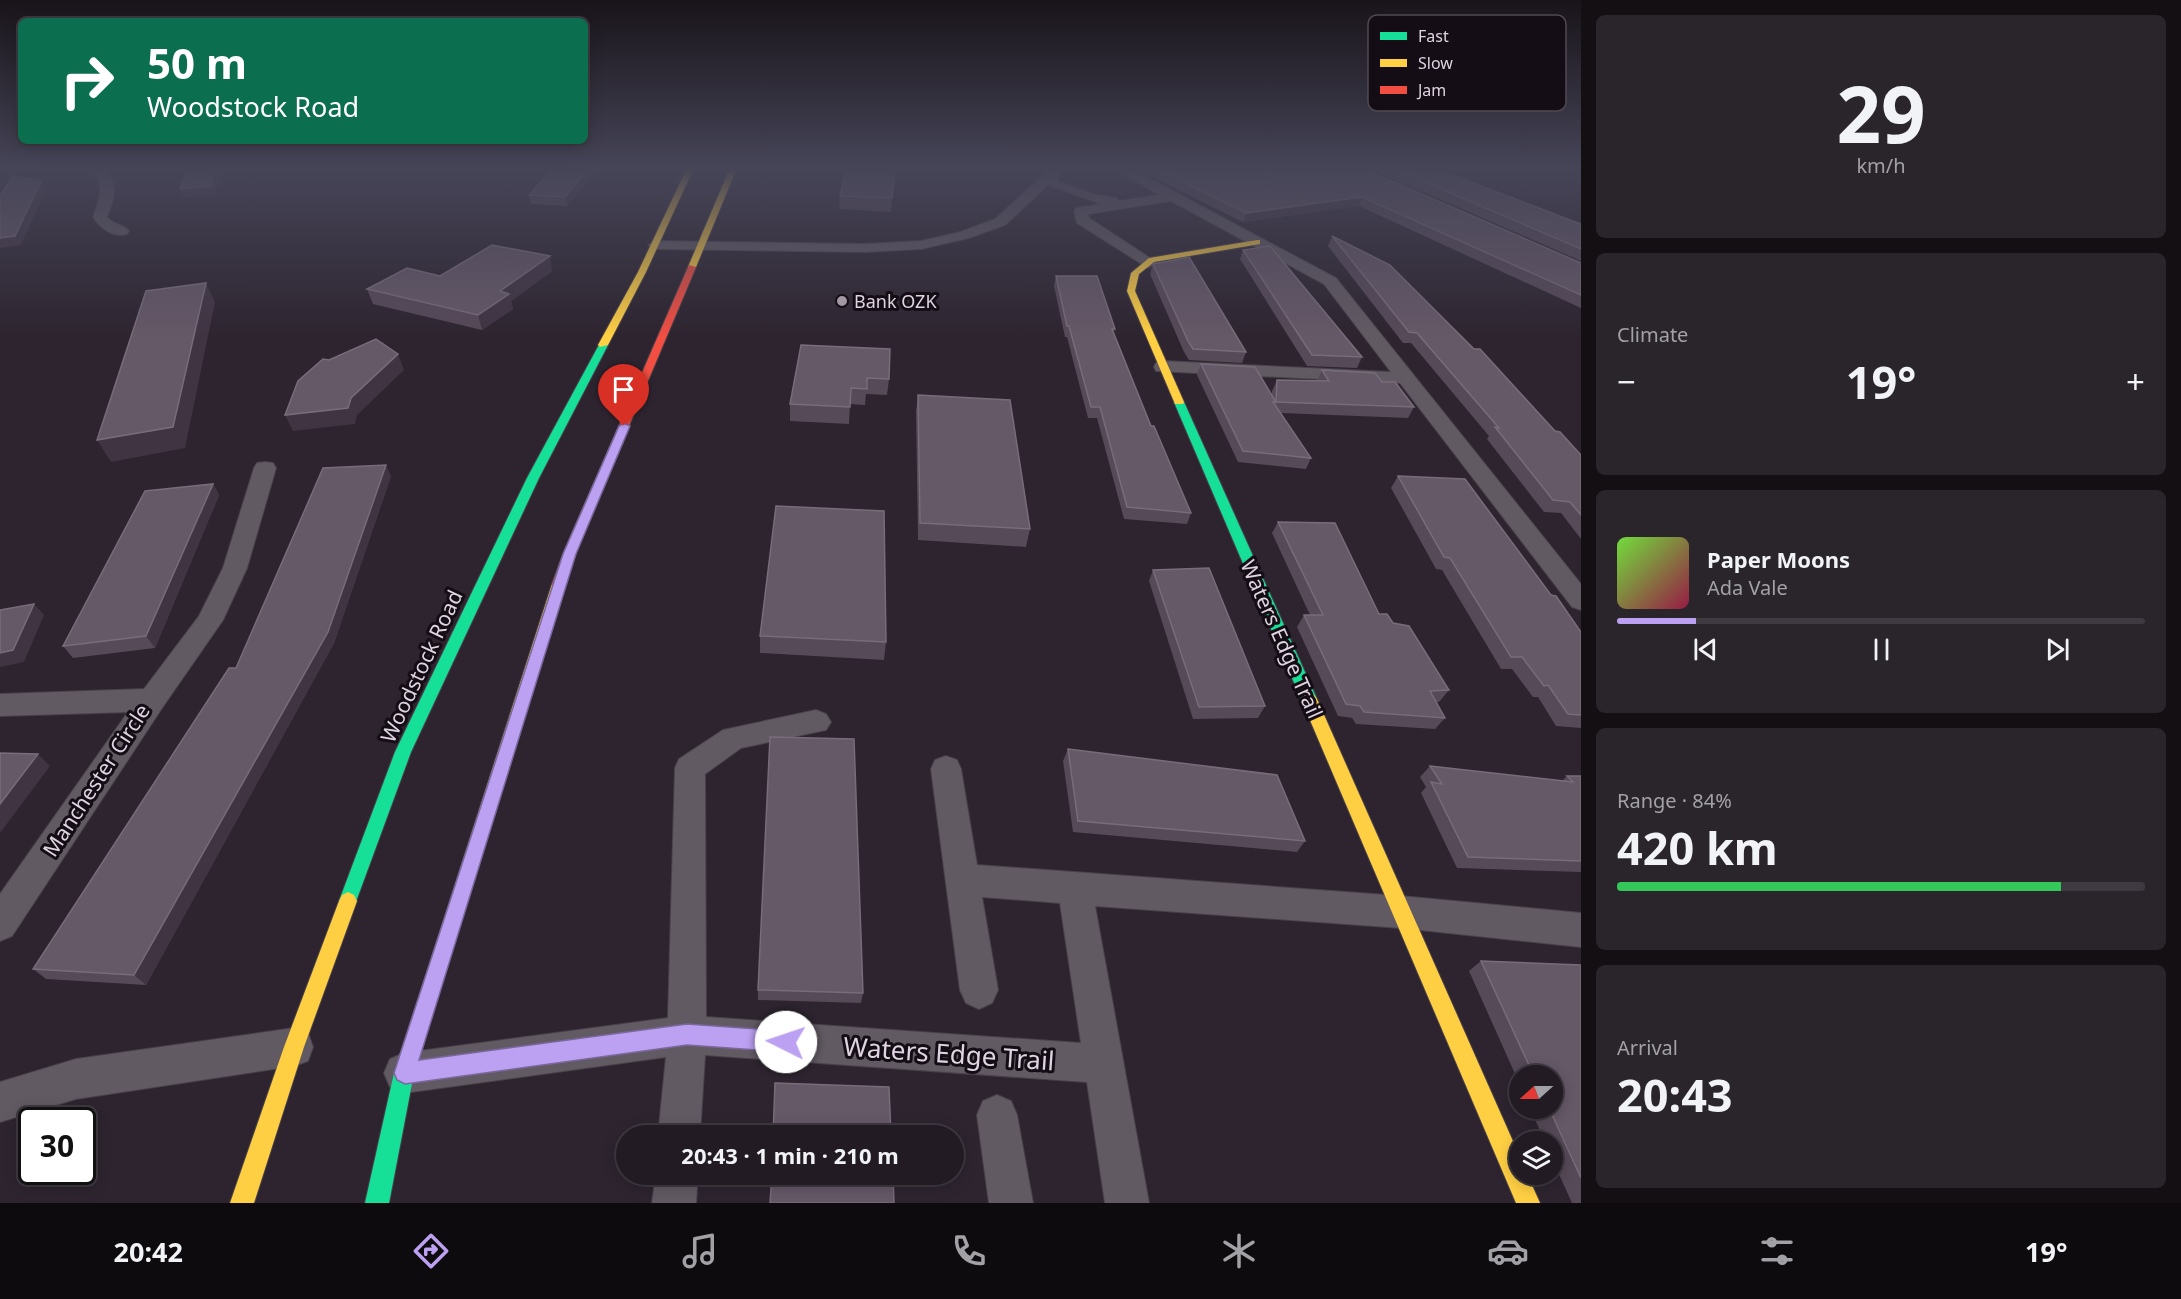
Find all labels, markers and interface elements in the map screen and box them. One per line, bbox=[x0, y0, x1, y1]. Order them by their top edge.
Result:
legend bbox=[1368, 15, 1566, 111]
text: Fast bbox=[1418, 25, 1449, 47]
text: 50 m bbox=[147, 34, 247, 91]
icon: right bbox=[48, 42, 126, 120]
text: Slow bbox=[1418, 52, 1453, 74]
text: 29 bbox=[1836, 60, 1926, 166]
text: Jam bbox=[1416, 79, 1446, 101]
text: Woodstock Road bbox=[147, 88, 359, 125]
text: km/h bbox=[1856, 152, 1906, 179]
place label: Bank OZK bbox=[854, 289, 937, 313]
marker: Bank OZK bbox=[835, 294, 849, 308]
text: Climate bbox=[1617, 321, 1688, 348]
text: 19° bbox=[1846, 351, 1916, 412]
text: − bbox=[1617, 359, 1636, 404]
text: + bbox=[2126, 359, 2145, 404]
pin bbox=[598, 364, 649, 426]
icon: arrive bbox=[607, 373, 640, 406]
text: Paper Moons bbox=[1707, 544, 1850, 574]
street label: Waters Edge Trail bbox=[1234, 555, 1330, 723]
text: Ada Vale bbox=[1707, 574, 1788, 601]
street label: Woodstock Road bbox=[373, 585, 469, 747]
icon: previous bbox=[1689, 633, 1722, 666]
icon: pause bbox=[1865, 633, 1898, 666]
icon: next bbox=[2041, 633, 2074, 666]
street label: Manchester Circle bbox=[36, 698, 156, 862]
text: Range · 84% bbox=[1617, 787, 1732, 814]
text: 420 km bbox=[1617, 817, 1778, 878]
position arrow bbox=[754, 1010, 818, 1074]
street label: Waters Edge Trail bbox=[842, 1028, 1056, 1078]
text: Arrival bbox=[1617, 1034, 1678, 1061]
text: 20:43 bbox=[1617, 1064, 1733, 1125]
north arrow bbox=[1509, 1065, 1563, 1119]
map controls bbox=[1509, 1065, 1563, 1185]
speed limit sign: 30 bbox=[18, 1107, 96, 1185]
button: layers bbox=[1509, 1131, 1563, 1185]
text: 20:43 · 1 min · 210 m bbox=[681, 1140, 899, 1170]
icon: directions bbox=[410, 1230, 452, 1272]
icon: music bbox=[679, 1230, 721, 1272]
icon: phone bbox=[948, 1230, 990, 1272]
icon: climate bbox=[1218, 1230, 1260, 1272]
icon: car bbox=[1487, 1230, 1529, 1272]
icon: filters bbox=[1756, 1230, 1798, 1272]
text: 20:42 bbox=[114, 1233, 183, 1270]
text: 19° bbox=[2025, 1233, 2067, 1270]

